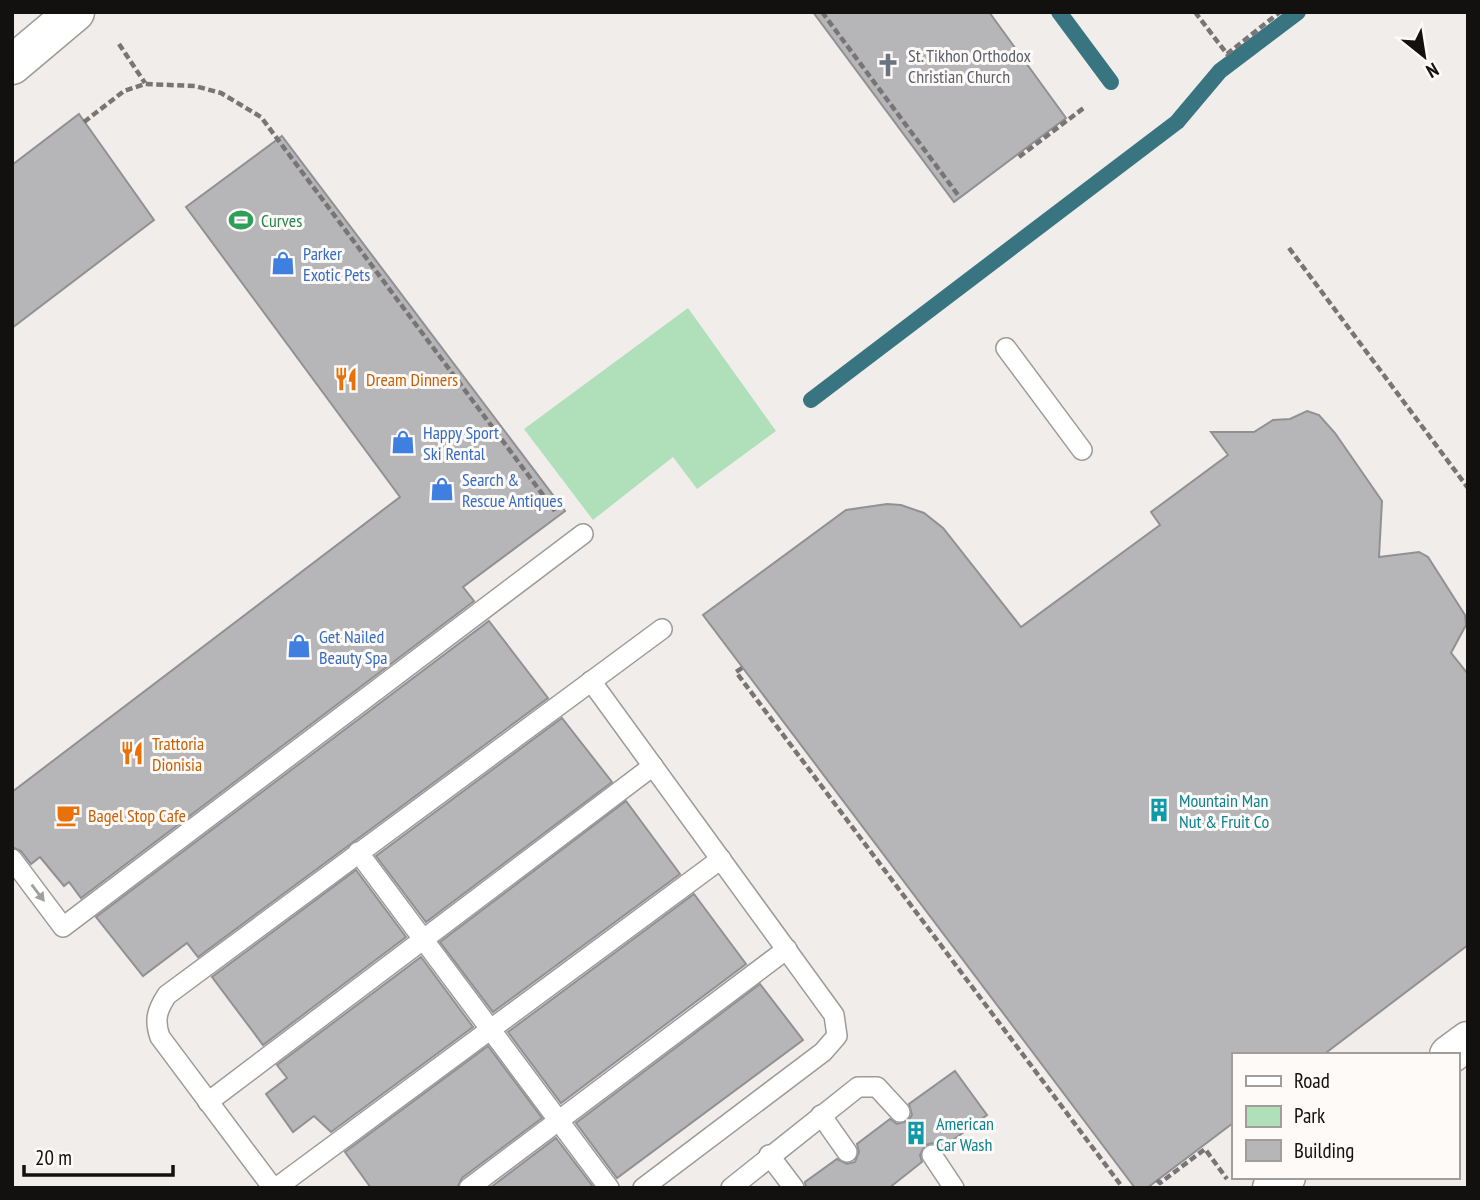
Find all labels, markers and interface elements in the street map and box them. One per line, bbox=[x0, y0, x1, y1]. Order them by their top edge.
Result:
north arrow bbox=[1389, 21, 1459, 91]
place label: St. Tikhon Orthodox Christian Church bbox=[908, 44, 1031, 88]
church icon: St. Tikhon Orthodox Christian Church bbox=[874, 51, 902, 79]
text: N bbox=[1422, 58, 1443, 84]
sports icon: Curves bbox=[227, 206, 255, 234]
place label: Curves bbox=[261, 209, 302, 232]
place label: Parker Exotic Pets bbox=[303, 242, 370, 286]
shop icon: Parker Exotic Pets bbox=[269, 249, 297, 277]
restaurant icon: Dream Dinners bbox=[332, 365, 360, 393]
place label: Dream Dinners bbox=[366, 368, 458, 391]
place label: Happy Sport Ski Rental bbox=[423, 421, 499, 465]
shop icon: Happy Sport Ski Rental bbox=[389, 428, 417, 456]
place label: Search & Rescue Antiques bbox=[462, 468, 563, 512]
shop icon: Search & Rescue Antiques bbox=[428, 475, 456, 503]
place label: Get Nailed Beauty Spa bbox=[319, 625, 388, 669]
shop icon: Get Nailed Beauty Spa bbox=[285, 632, 313, 660]
place label: Trattoria Dionisia bbox=[152, 732, 204, 776]
restaurant icon: Trattoria Dionisia bbox=[118, 739, 146, 767]
place label: Mountain Man Nut & Fruit Co bbox=[1179, 789, 1269, 833]
building icon: Mountain Man Nut & Fruit Co bbox=[1145, 796, 1173, 824]
cafe icon: Bagel Stop Cafe bbox=[54, 801, 82, 829]
place label: Bagel Stop Cafe bbox=[88, 804, 186, 827]
one-way arrow bbox=[30, 884, 44, 902]
legend bbox=[1232, 1053, 1459, 1179]
text: Road bbox=[1294, 1067, 1330, 1094]
text: Park bbox=[1294, 1102, 1325, 1129]
place label: American Car Wash bbox=[936, 1112, 994, 1156]
building icon: American Car Wash bbox=[902, 1119, 930, 1147]
scale bar bbox=[24, 1134, 173, 1178]
text: Building bbox=[1294, 1137, 1354, 1164]
text: 20 m bbox=[35, 1144, 72, 1171]

